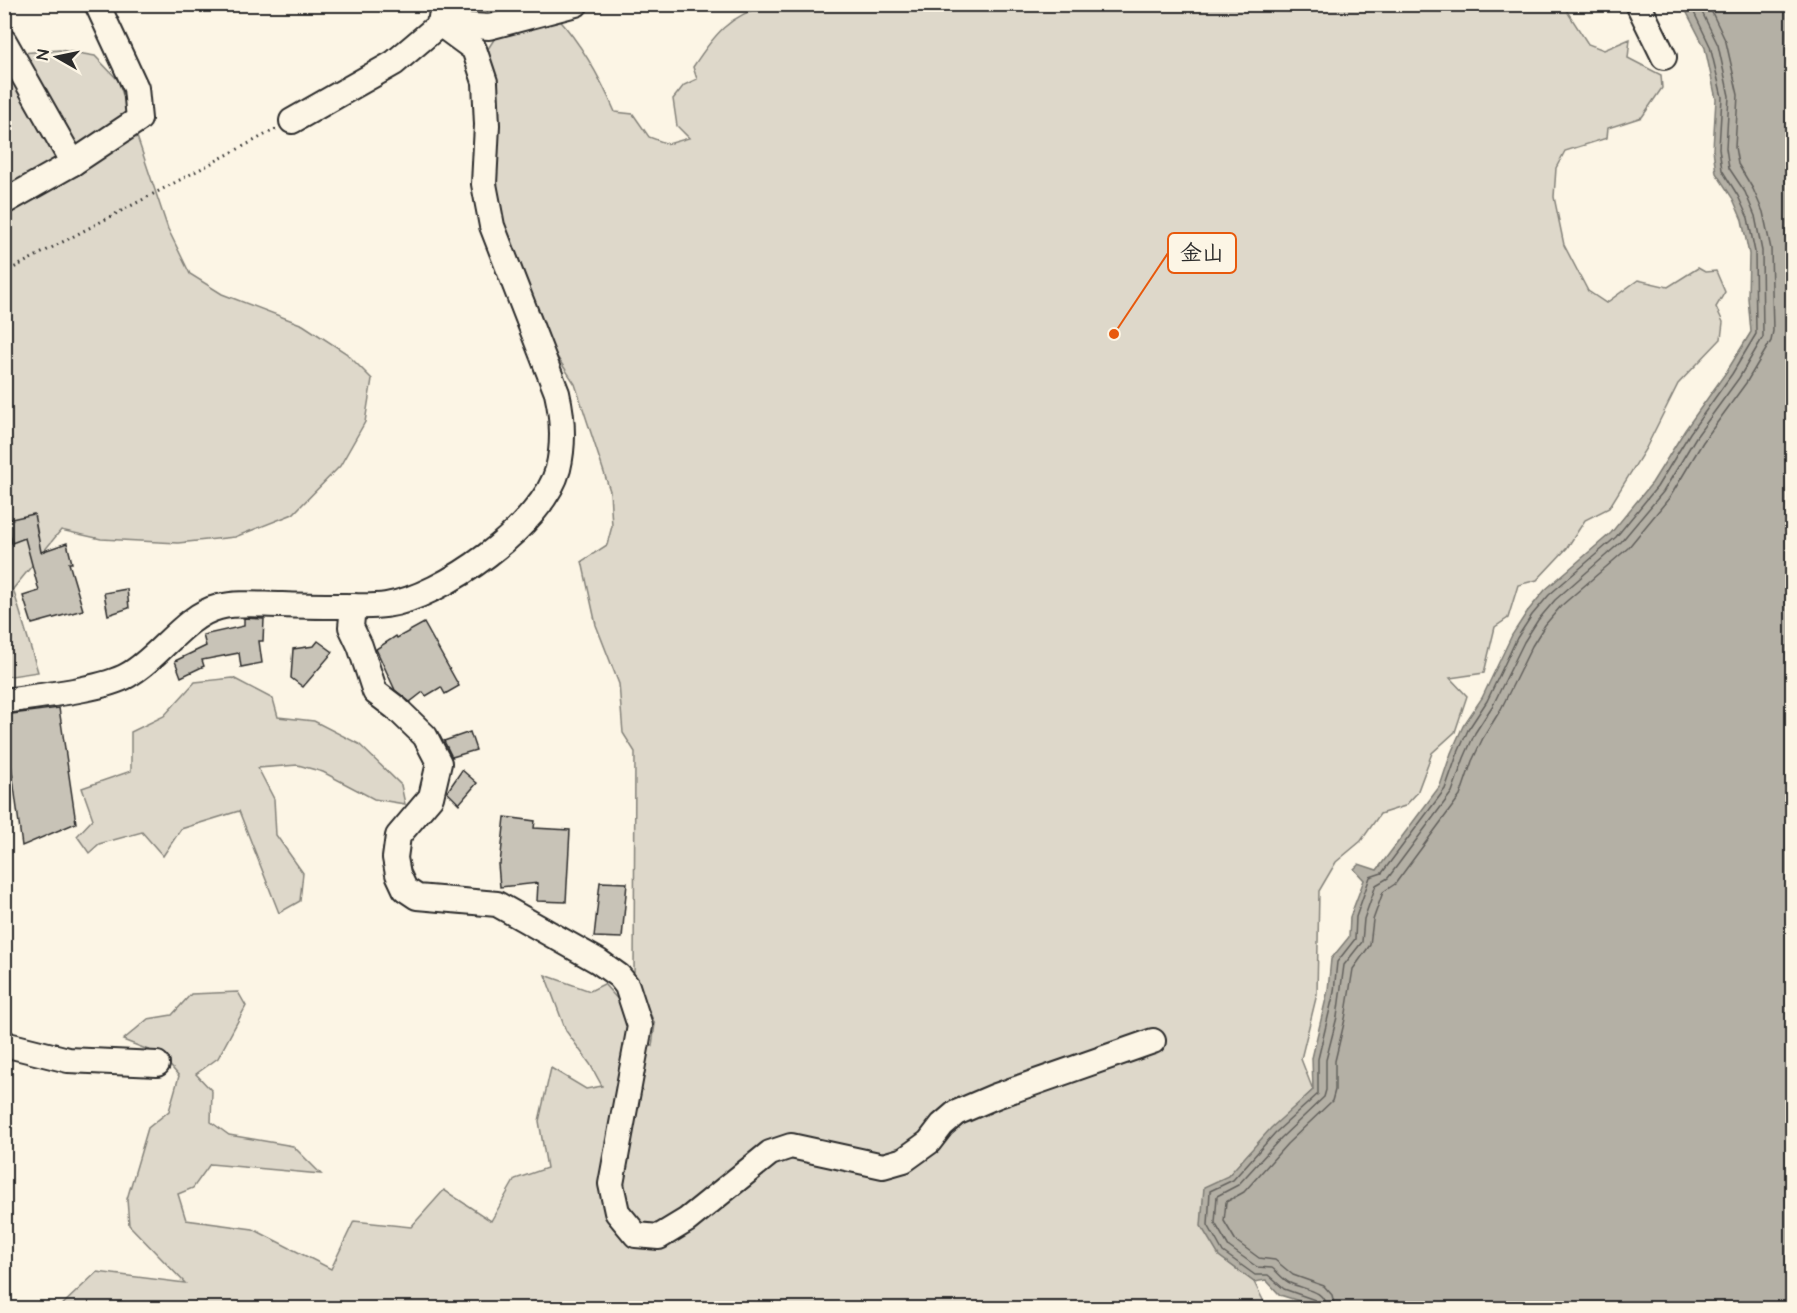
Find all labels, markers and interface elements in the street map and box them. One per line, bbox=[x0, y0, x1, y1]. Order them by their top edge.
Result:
north arrow bbox=[27, 27, 87, 87]
text: N bbox=[32, 48, 55, 61]
callout: 金山 bbox=[1168, 233, 1236, 273]
text: 金山 bbox=[1180, 238, 1224, 269]

